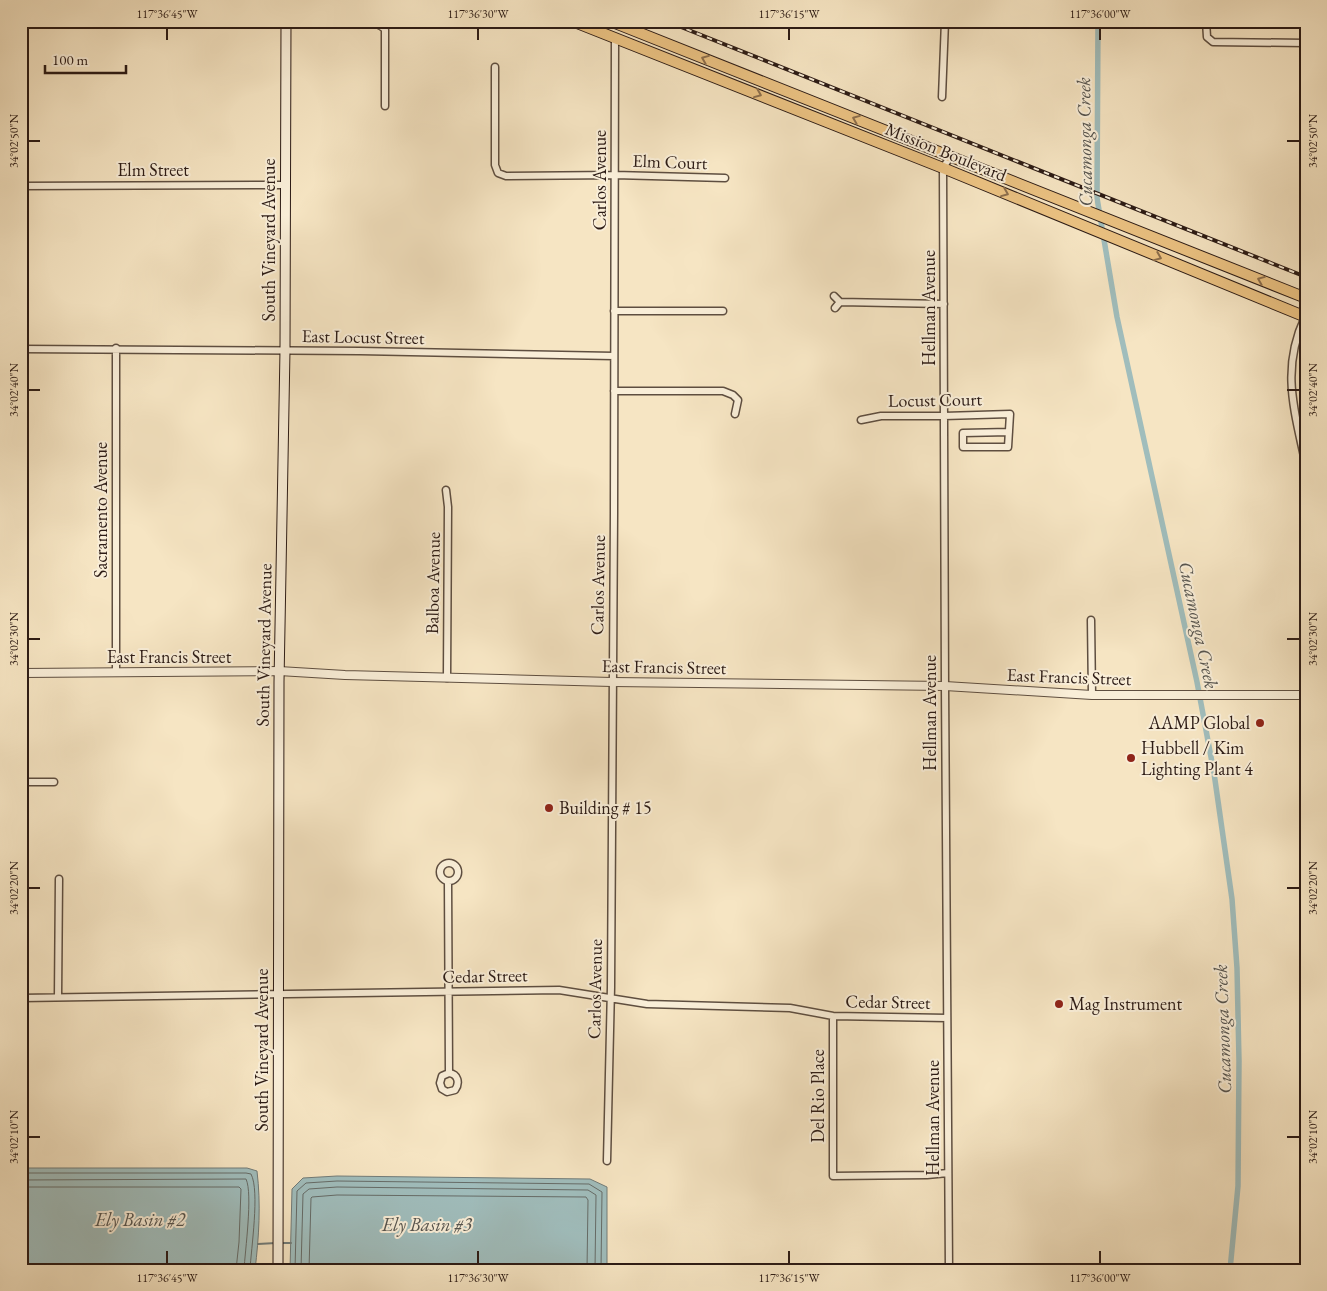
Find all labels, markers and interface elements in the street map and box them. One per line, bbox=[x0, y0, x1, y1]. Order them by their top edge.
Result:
text: 117°36'45"W bbox=[136, 6, 199, 22]
text: 117°36'30"W bbox=[447, 6, 510, 22]
text: 117°36'15"W bbox=[758, 6, 821, 22]
text: 117°36'00"W bbox=[1069, 6, 1132, 22]
scale bar bbox=[45, 42, 126, 74]
text: 100 m bbox=[52, 50, 89, 69]
one-way arrow bbox=[701, 55, 709, 65]
water label: Cucamonga Creek bbox=[1071, 77, 1098, 207]
one-way arrow bbox=[753, 89, 761, 99]
text: 34°02'50"N bbox=[6, 114, 22, 168]
text: 34°02'50"N bbox=[1305, 114, 1321, 168]
one-way arrow bbox=[852, 115, 860, 125]
street label: Mission Boulevard bbox=[882, 117, 1011, 187]
street label: Carlos Avenue bbox=[588, 130, 611, 230]
street label: Elm Court bbox=[632, 149, 708, 174]
street label: Elm Street bbox=[117, 158, 189, 181]
street label: South Vineyard Avenue bbox=[257, 158, 280, 322]
one-way arrow bbox=[1000, 187, 1009, 197]
street label: Hellman Avenue bbox=[917, 250, 940, 366]
one-way arrow bbox=[1153, 250, 1162, 261]
one-way arrow bbox=[1257, 276, 1265, 286]
street label: East Locust Street bbox=[301, 324, 425, 349]
text: 34°02'40"N bbox=[6, 363, 22, 417]
text: 34°02'40"N bbox=[1305, 363, 1321, 417]
street label: Locust Court bbox=[888, 387, 983, 412]
street label: Sacramento Avenue bbox=[89, 442, 112, 578]
street label: Balboa Avenue bbox=[420, 532, 445, 634]
street label: Carlos Avenue bbox=[585, 535, 610, 635]
water label: Cucamonga Creek bbox=[1173, 559, 1224, 691]
street label: South Vineyard Avenue bbox=[251, 563, 276, 727]
text: 34°02'30"N bbox=[6, 612, 22, 666]
text: 34°02'30"N bbox=[1305, 612, 1321, 666]
street label: East Francis Street bbox=[107, 645, 232, 668]
street label: East Francis Street bbox=[602, 654, 727, 679]
street label: Hellman Avenue bbox=[918, 655, 941, 771]
street label: East Francis Street bbox=[1006, 663, 1132, 690]
place label: AAMP Global bbox=[1148, 711, 1250, 734]
marker: AAMP Global bbox=[1254, 717, 1266, 729]
place label: Hubbell / Kim Lighting Plant 4 bbox=[1141, 736, 1253, 780]
marker: Hubbell / Kim Lighting Plant 4 bbox=[1125, 752, 1137, 764]
place label: Building # 15 bbox=[559, 796, 652, 819]
marker: Building # 15 bbox=[543, 802, 555, 814]
text: 34°02'20"N bbox=[6, 861, 22, 915]
text: 34°02'20"N bbox=[1305, 861, 1321, 915]
street label: Carlos Avenue bbox=[582, 939, 607, 1039]
street label: Cedar Street bbox=[442, 963, 528, 988]
water label: Cucamonga Creek bbox=[1208, 964, 1237, 1094]
street label: South Vineyard Avenue bbox=[250, 968, 273, 1132]
street label: Cedar Street bbox=[845, 989, 931, 1014]
place label: Mag Instrument bbox=[1069, 992, 1183, 1015]
marker: Mag Instrument bbox=[1053, 998, 1065, 1010]
street label: Del Rio Place bbox=[806, 1049, 829, 1143]
street label: Hellman Avenue bbox=[921, 1060, 944, 1176]
text: 34°02'10"N bbox=[6, 1110, 22, 1164]
text: 34°02'10"N bbox=[1305, 1110, 1321, 1164]
water label: Ely Basin #2 bbox=[94, 1207, 186, 1232]
water label: Ely Basin #3 bbox=[381, 1212, 473, 1237]
text: 117°36'45"W bbox=[136, 1270, 199, 1286]
text: 117°36'30"W bbox=[447, 1270, 510, 1286]
text: 117°36'15"W bbox=[758, 1270, 821, 1286]
text: 117°36'00"W bbox=[1069, 1270, 1132, 1286]

